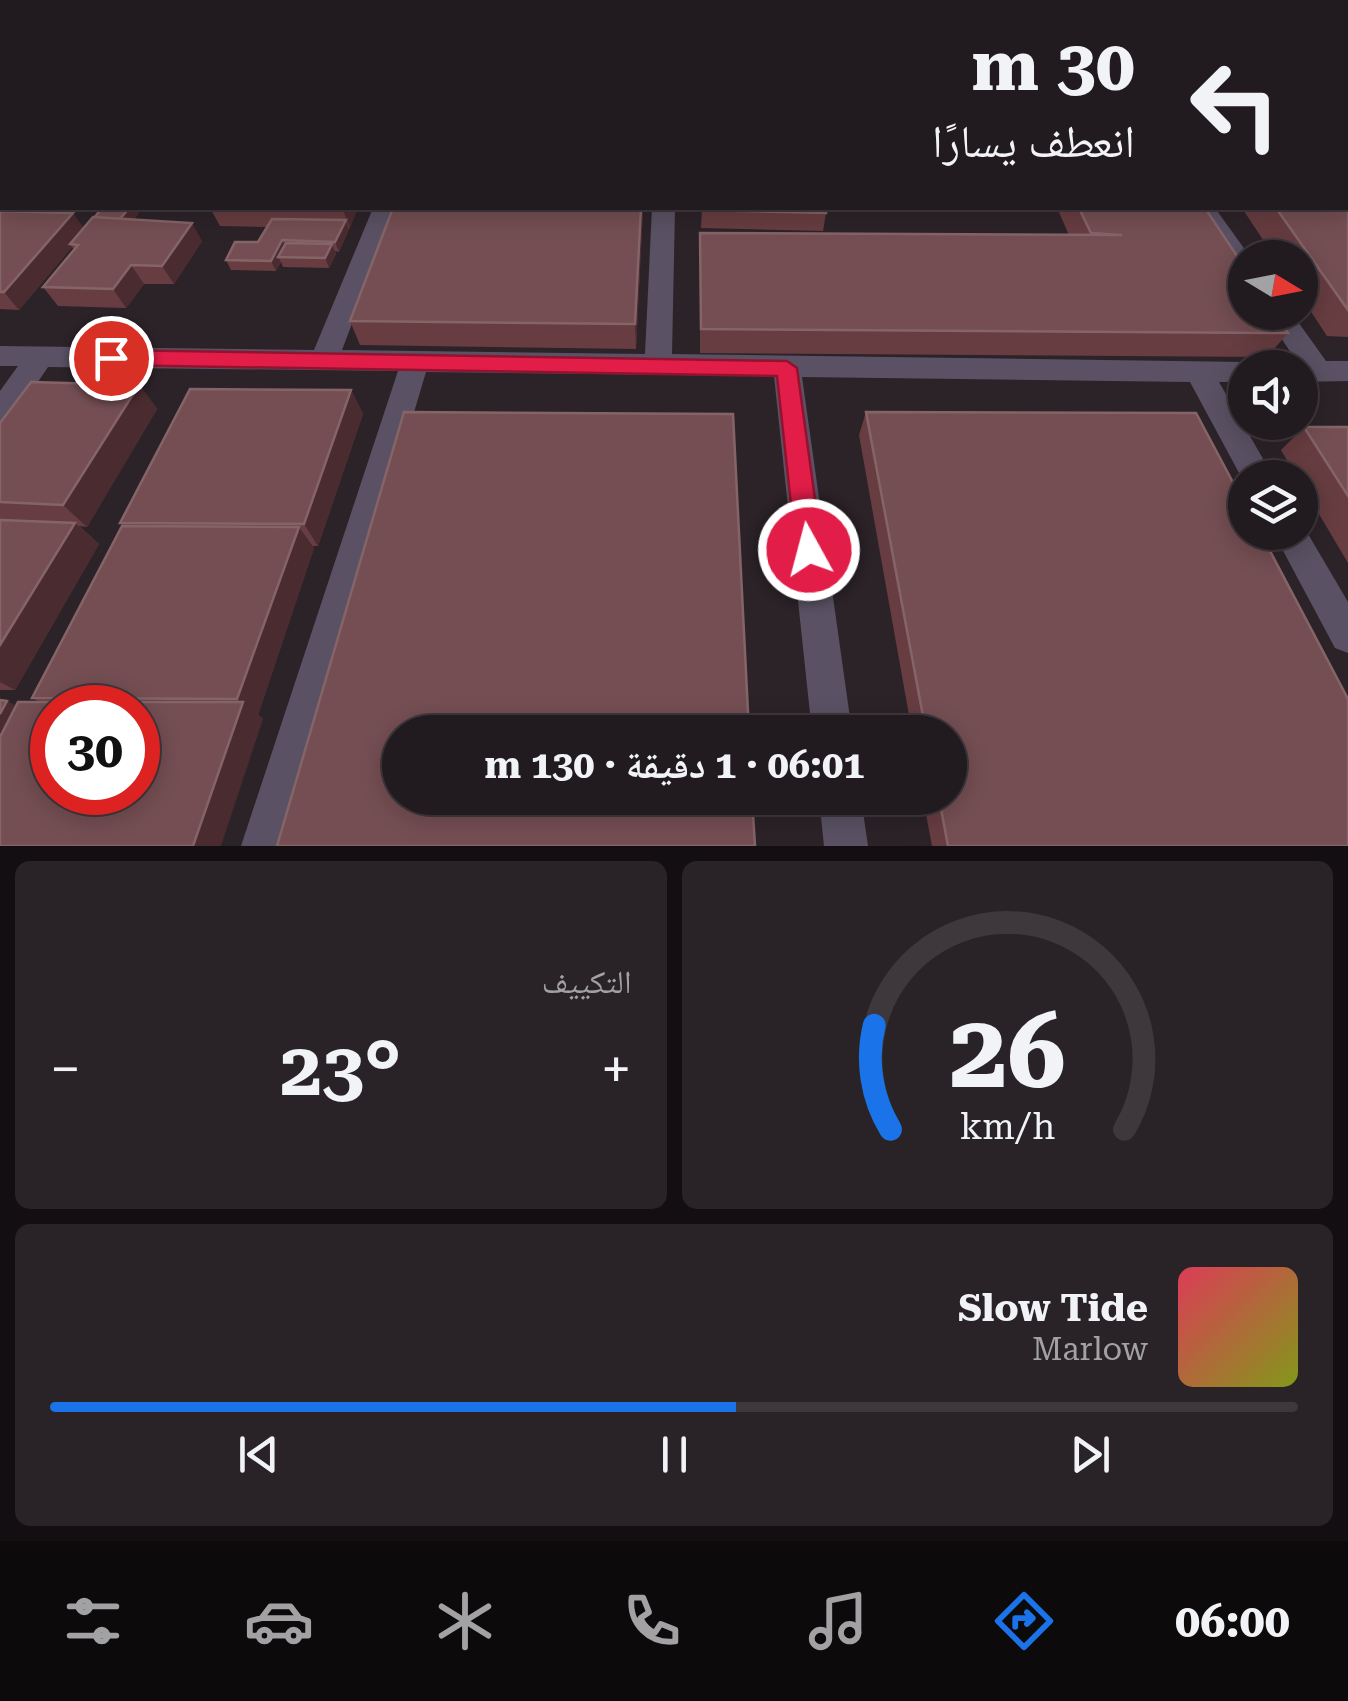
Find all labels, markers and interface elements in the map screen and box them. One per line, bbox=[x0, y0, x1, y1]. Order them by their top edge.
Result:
text: 30 m bbox=[971, 25, 1135, 107]
icon: left bbox=[1170, 40, 1300, 170]
text: انعطف يسارًا bbox=[932, 115, 1135, 168]
north arrow bbox=[1228, 240, 1318, 330]
map controls bbox=[1228, 240, 1318, 550]
pin bbox=[69, 316, 154, 401]
icon: arrive bbox=[84, 331, 139, 386]
button: sound bbox=[1228, 350, 1318, 440]
button: layers bbox=[1228, 460, 1318, 550]
position arrow bbox=[757, 498, 861, 602]
speed limit sign: 30 bbox=[30, 685, 160, 815]
text: 06:01 · 1 دقيقة · 130 m bbox=[485, 743, 865, 787]
text: التكييف bbox=[542, 963, 632, 1001]
text: 26 bbox=[949, 991, 1065, 1112]
text: 23° bbox=[280, 1025, 401, 1113]
text: − bbox=[50, 1037, 81, 1101]
text: + bbox=[601, 1037, 631, 1101]
text: km/h bbox=[959, 1106, 1055, 1148]
text: Slow Tide bbox=[958, 1286, 1148, 1330]
text: Marlow bbox=[1032, 1330, 1148, 1368]
icon: previous bbox=[231, 1427, 286, 1482]
icon: pause bbox=[647, 1427, 702, 1482]
icon: next bbox=[1063, 1427, 1118, 1482]
icon: filters bbox=[58, 1586, 128, 1656]
icon: car bbox=[244, 1586, 314, 1656]
icon: climate bbox=[430, 1586, 500, 1656]
icon: phone bbox=[617, 1586, 687, 1656]
icon: music bbox=[803, 1586, 873, 1656]
icon: directions bbox=[989, 1586, 1059, 1656]
text: 06:00 bbox=[1175, 1595, 1290, 1648]

